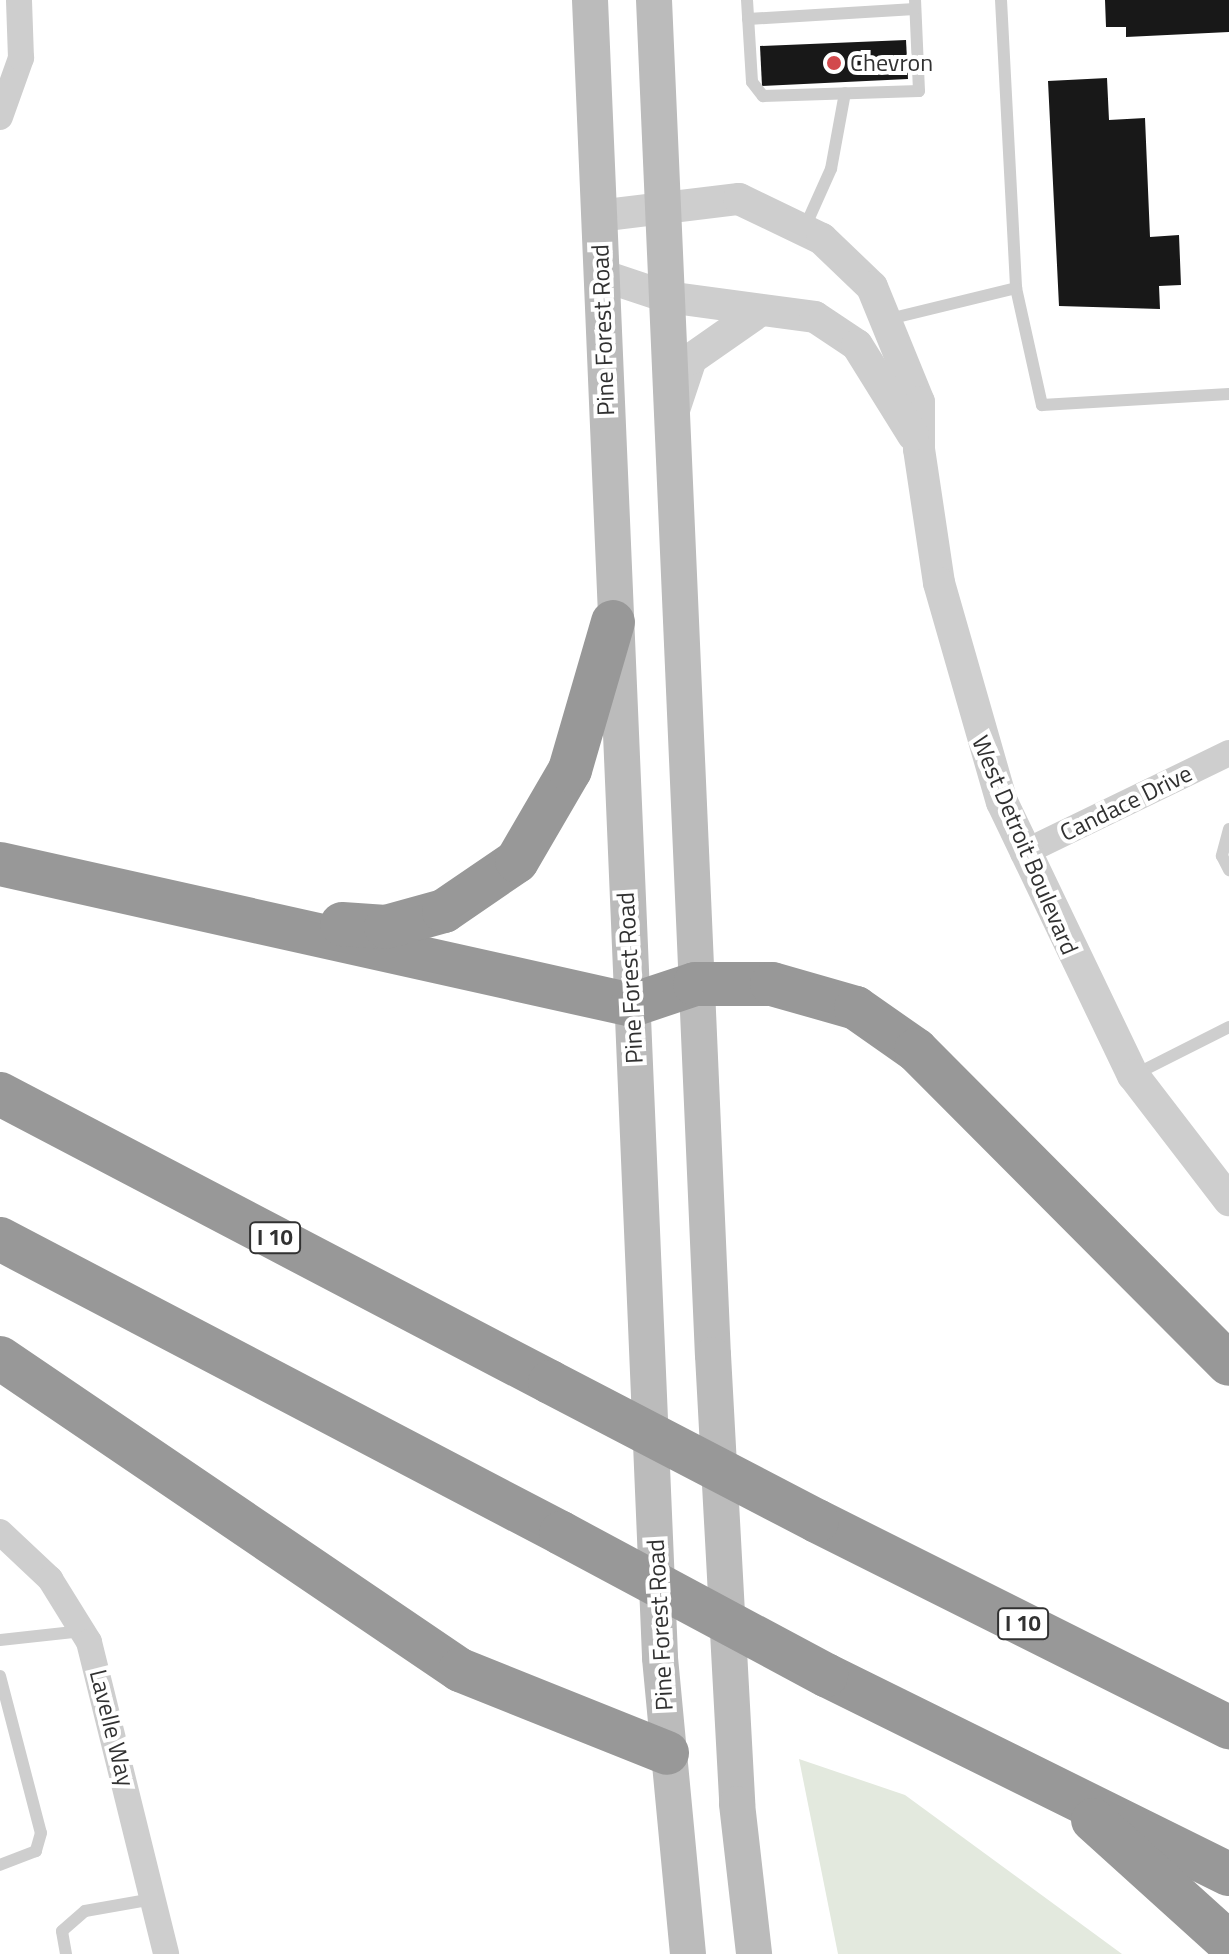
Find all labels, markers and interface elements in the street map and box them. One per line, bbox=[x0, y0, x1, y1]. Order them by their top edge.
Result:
place label: Chevron bbox=[850, 49, 933, 77]
marker: Chevron bbox=[825, 54, 843, 72]
street label: Pine Forest Road bbox=[586, 244, 620, 416]
street label: West Detroit Boulevard bbox=[966, 731, 1084, 959]
street label: Candace Drive bbox=[1055, 759, 1197, 847]
street label: Pine Forest Road bbox=[611, 892, 649, 1064]
road number: I 10 bbox=[249, 1220, 301, 1256]
street label: Pine Forest Road bbox=[641, 1539, 679, 1711]
road number: I 10 bbox=[997, 1606, 1049, 1642]
street label: Lavelle Way bbox=[84, 1666, 140, 1790]

